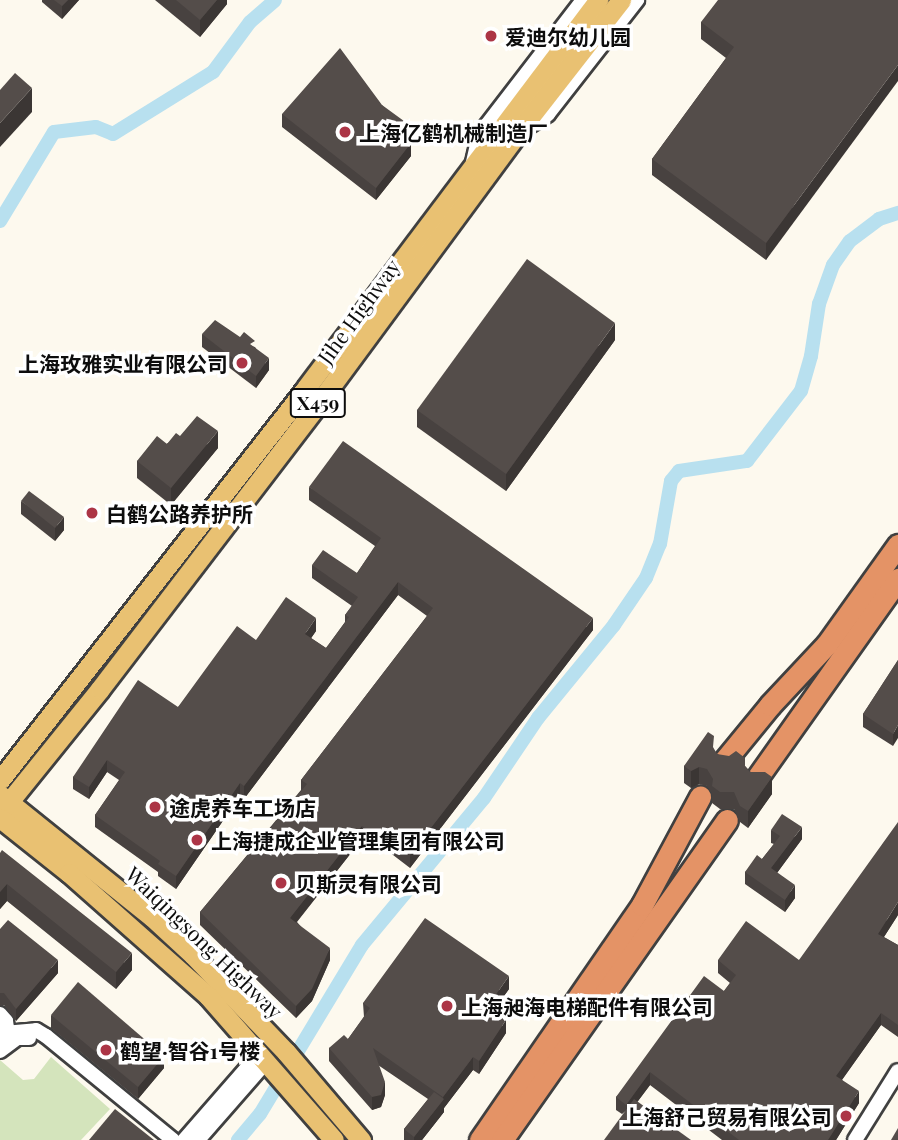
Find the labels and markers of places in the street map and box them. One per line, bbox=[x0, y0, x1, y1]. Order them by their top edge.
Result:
place label: 爱迪尔幼儿园 bbox=[505, 23, 631, 49]
marker: 爱迪尔幼儿园 bbox=[483, 28, 499, 44]
place label: 上海亿鹤机械制造厂 bbox=[359, 119, 548, 145]
marker: 上海亿鹤机械制造厂 bbox=[337, 124, 353, 140]
place label: 上海玫雅实业有限公司 bbox=[18, 350, 228, 376]
marker: 上海玫雅实业有限公司 bbox=[234, 355, 250, 371]
place label: 白鹤公路养护所 bbox=[106, 500, 253, 526]
marker: 白鹤公路养护所 bbox=[84, 505, 100, 521]
place label: 途虎养车工场店 bbox=[169, 794, 316, 820]
marker: 途虎养车工场店 bbox=[147, 799, 163, 815]
place label: 上海捷成企业管理集团有限公司 bbox=[211, 827, 505, 853]
marker: 上海捷成企业管理集团有限公司 bbox=[189, 832, 205, 848]
place label: 贝斯灵有限公司 bbox=[295, 870, 442, 896]
marker: 贝斯灵有限公司 bbox=[273, 875, 289, 891]
place label: 上海昶海电梯配件有限公司 bbox=[461, 993, 713, 1019]
marker: 上海昶海电梯配件有限公司 bbox=[439, 998, 455, 1014]
place label: 鹤望·智谷1号楼 bbox=[120, 1037, 260, 1063]
marker: 鹤望·智谷1号楼 bbox=[98, 1042, 114, 1058]
place label: 上海舒己贸易有限公司 bbox=[622, 1103, 832, 1129]
marker: 上海舒己贸易有限公司 bbox=[838, 1108, 854, 1124]

